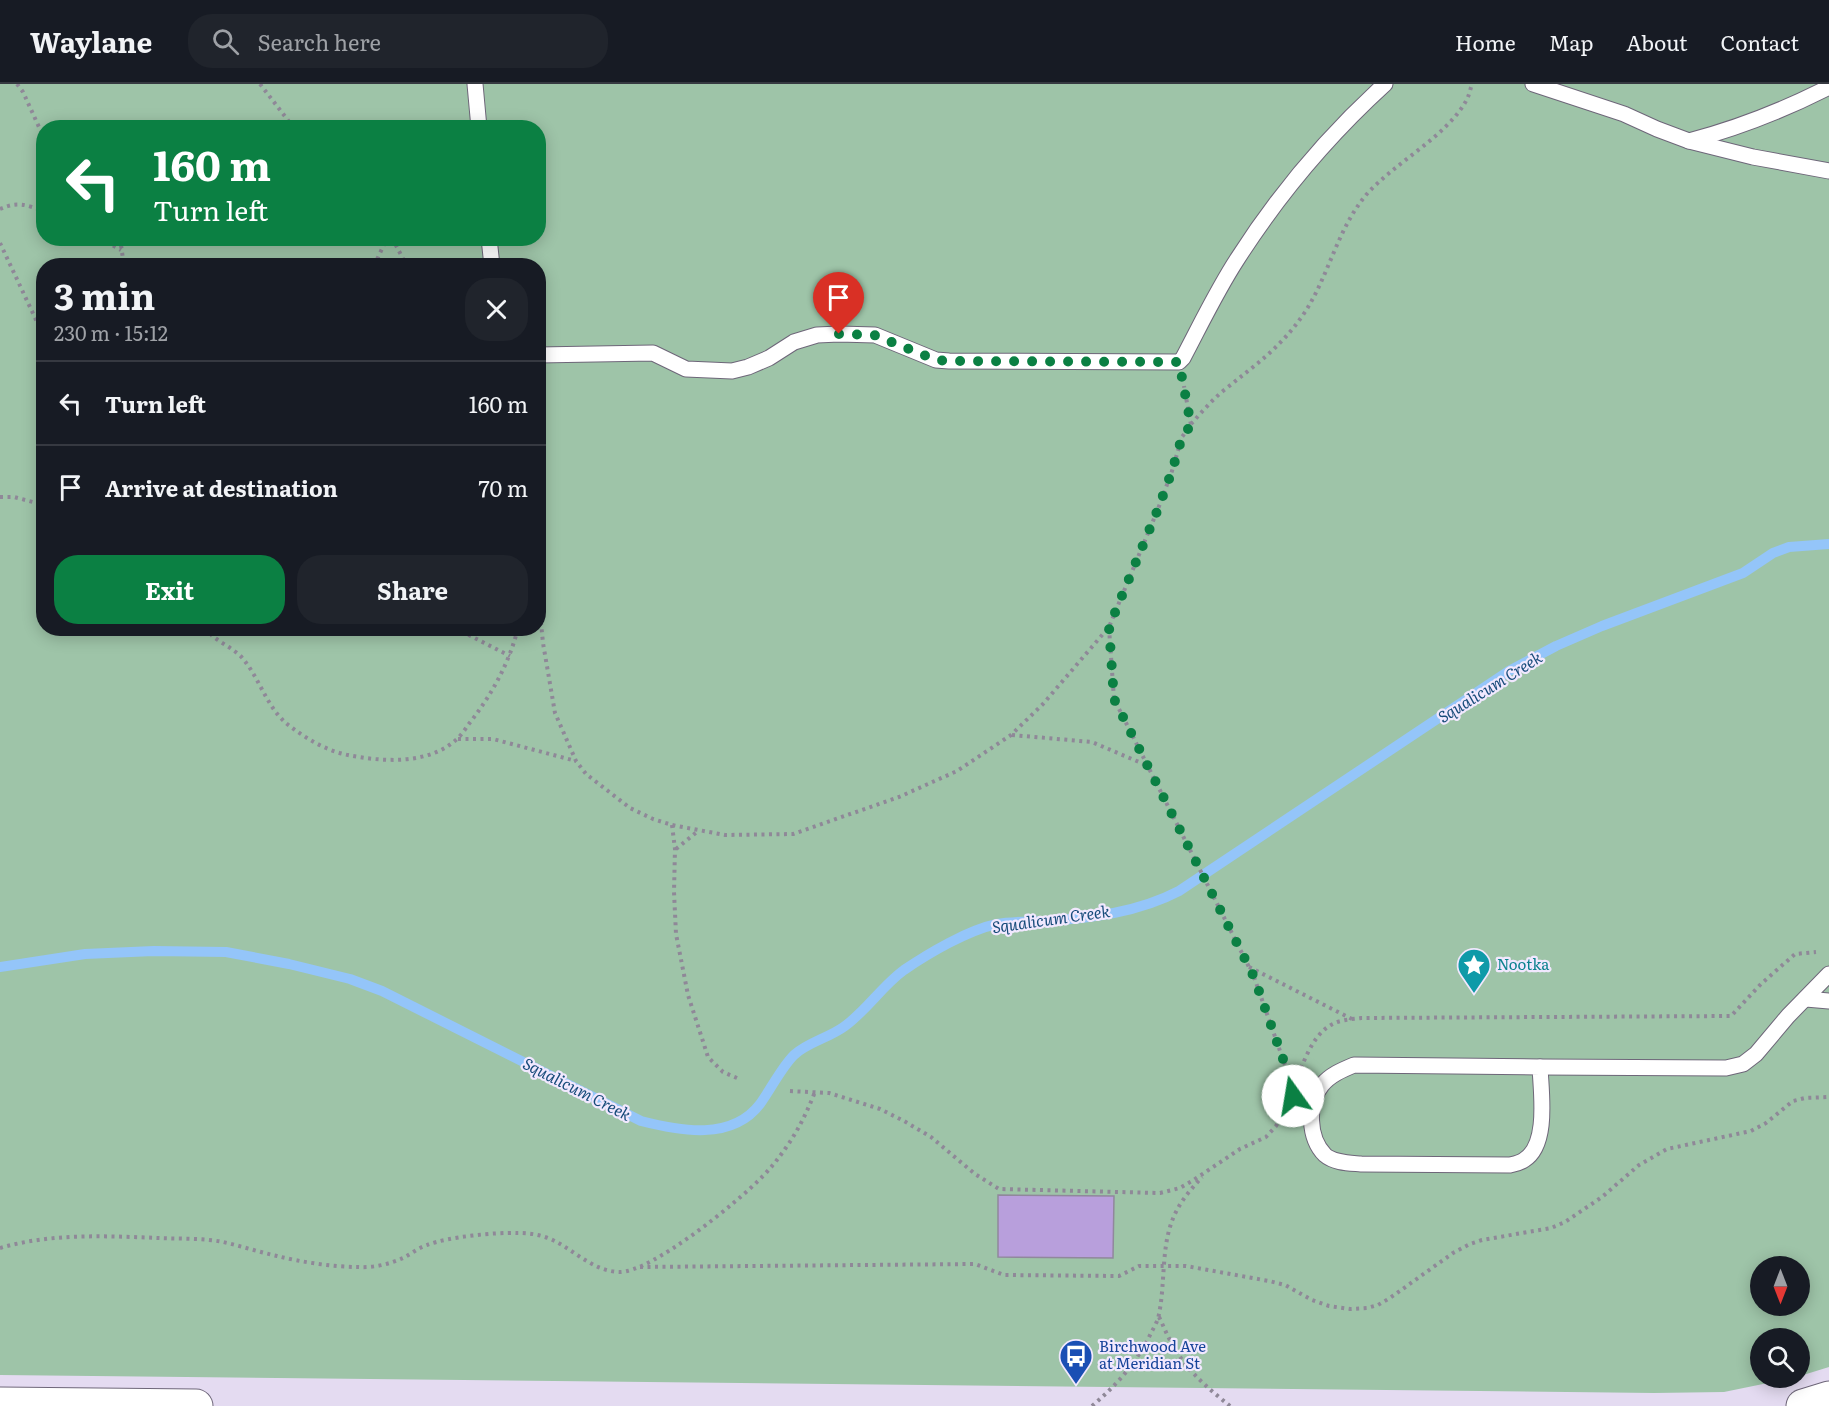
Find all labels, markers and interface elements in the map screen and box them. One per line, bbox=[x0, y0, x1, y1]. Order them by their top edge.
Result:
search box bbox=[188, 14, 608, 68]
text: Waylane bbox=[30, 20, 152, 62]
icon: search bbox=[209, 25, 242, 58]
text: Search here bbox=[257, 25, 381, 58]
text: Home bbox=[1455, 26, 1516, 57]
text: Map bbox=[1549, 26, 1593, 57]
text: About bbox=[1626, 26, 1688, 57]
text: Contact bbox=[1721, 26, 1799, 57]
text: 160 m bbox=[153, 132, 271, 194]
icon: left bbox=[54, 144, 132, 222]
text: Turn left bbox=[153, 189, 268, 229]
text: 3 min bbox=[54, 268, 155, 321]
pin bbox=[813, 272, 864, 334]
button: close bbox=[465, 278, 528, 341]
icon: arrive bbox=[822, 281, 855, 314]
text: 230 m · 15:12 bbox=[54, 317, 168, 347]
icon: left bbox=[54, 387, 87, 420]
text: Turn left bbox=[105, 387, 206, 420]
text: 160 m bbox=[469, 387, 528, 420]
icon: arrive bbox=[54, 471, 87, 504]
text: Arrive at destination bbox=[105, 471, 338, 504]
text: 70 m bbox=[478, 471, 528, 504]
button: Exit bbox=[54, 555, 285, 624]
button: Share bbox=[297, 555, 528, 624]
water label: Squalicum Creek bbox=[1433, 644, 1546, 728]
water label: Squalicum Creek bbox=[990, 898, 1112, 938]
place icon: Nootka bbox=[1456, 947, 1492, 994]
place label: Nootka bbox=[1497, 952, 1550, 975]
water label: Squalicum Creek bbox=[519, 1050, 636, 1126]
position arrow bbox=[1261, 1064, 1325, 1128]
north arrow bbox=[1750, 1256, 1810, 1316]
map controls bbox=[1750, 1256, 1810, 1388]
button: search bbox=[1750, 1328, 1810, 1388]
place label: Birchwood Ave at Meridian St bbox=[1099, 1334, 1206, 1374]
bus stop icon: Birchwood Ave at Meridian St bbox=[1058, 1338, 1094, 1385]

